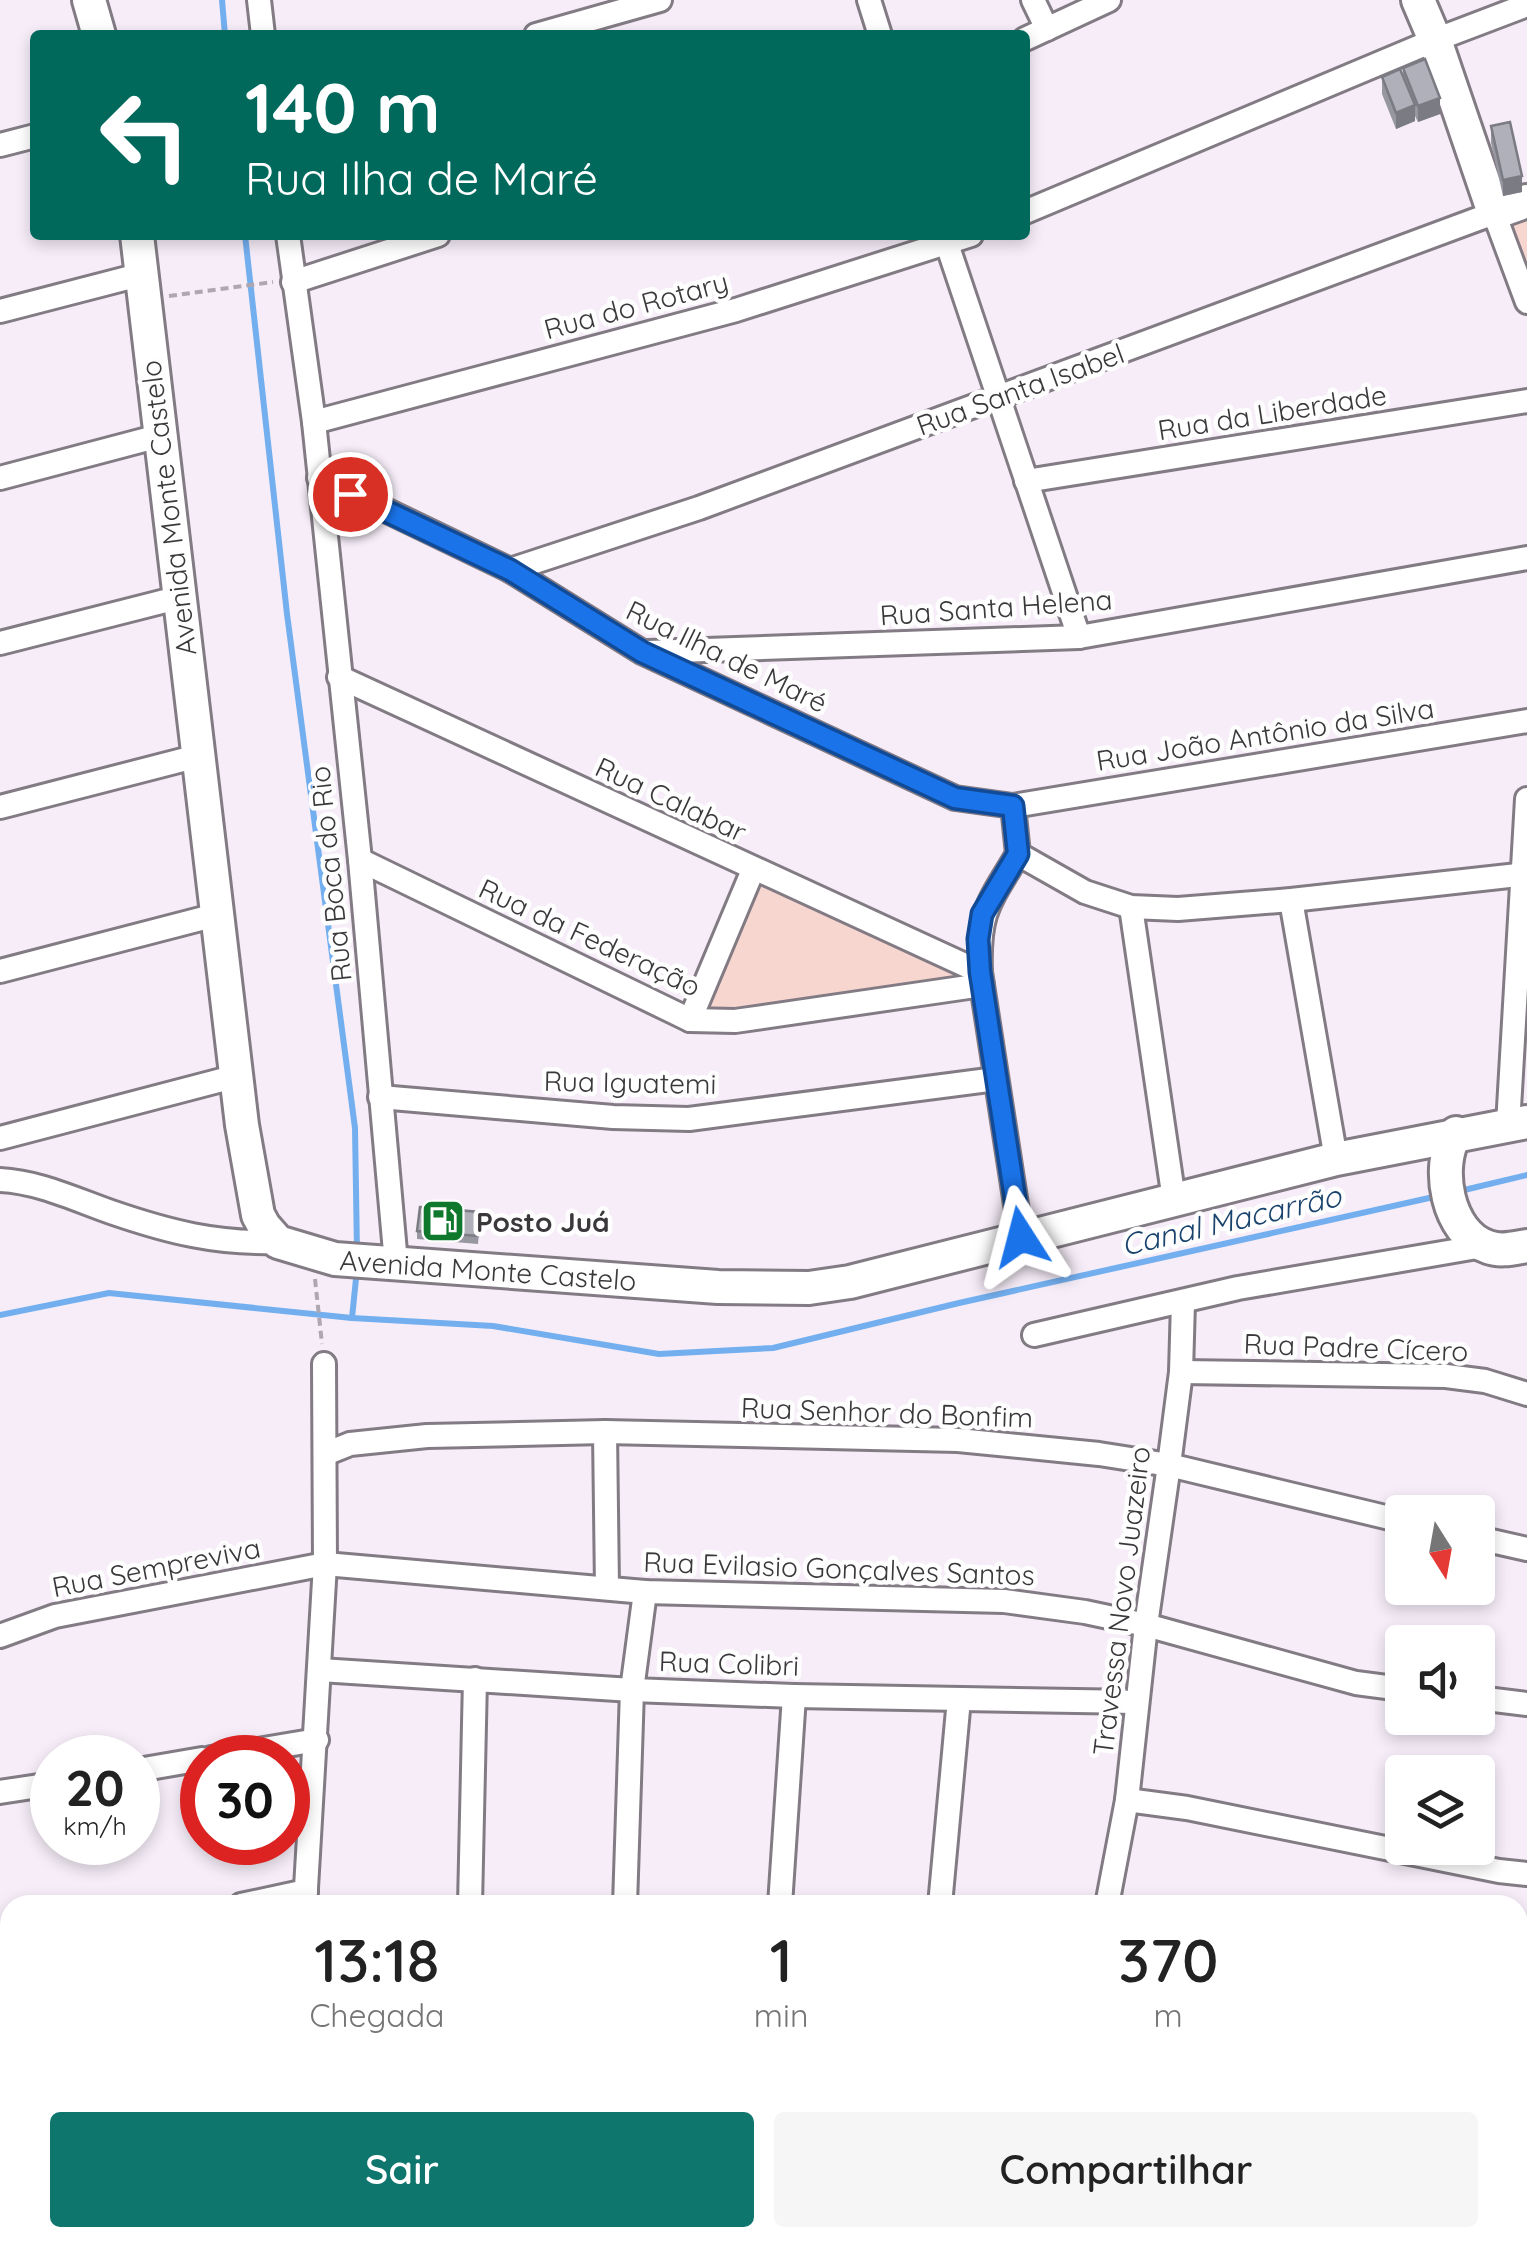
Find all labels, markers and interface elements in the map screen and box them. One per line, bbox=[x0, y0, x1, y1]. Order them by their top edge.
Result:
text: 140 m bbox=[245, 63, 441, 151]
icon: left bbox=[80, 70, 210, 200]
text: Rua Ilha de Maré bbox=[245, 150, 598, 206]
street label: Rua do Rotary bbox=[540, 264, 732, 346]
street label: Rua Santa Isabel bbox=[911, 335, 1129, 443]
street label: Avenida Monte Castelo bbox=[133, 358, 203, 658]
street label: Rua da Liberdade bbox=[1155, 377, 1389, 447]
pin bbox=[308, 452, 393, 537]
icon: arrive bbox=[323, 467, 378, 522]
street label: Rua Santa Helena bbox=[878, 581, 1114, 633]
street label: Rua Ilha de Maré bbox=[621, 592, 833, 720]
street label: Rua João Antônio da Silva bbox=[1094, 690, 1436, 778]
street label: Rua Calabar bbox=[590, 749, 752, 849]
street label: Rua Boca do Rio bbox=[301, 765, 359, 983]
street label: Rua da Federação bbox=[474, 870, 706, 1004]
street label: Rua Iguatemi bbox=[543, 1063, 717, 1101]
water label: Canal Macarrão bbox=[1118, 1176, 1346, 1264]
position arrow bbox=[969, 1185, 1073, 1289]
fuel station icon: Posto Juá bbox=[420, 1198, 466, 1244]
place label: Posto Juá bbox=[476, 1204, 610, 1239]
street label: Avenida Monte Castelo bbox=[339, 1242, 637, 1298]
street label: Rua Padre Cícero bbox=[1243, 1326, 1469, 1368]
street label: Rua Senhor do Bonfim bbox=[740, 1389, 1034, 1435]
street label: Travessa Novo Juazeiro bbox=[1085, 1444, 1157, 1758]
north arrow bbox=[1385, 1495, 1495, 1605]
map controls bbox=[1385, 1495, 1495, 1865]
street label: Rua Sempreviva bbox=[49, 1530, 263, 1604]
street label: Rua Evilasio Gonçalves Santos bbox=[643, 1544, 1035, 1592]
button: sound bbox=[1385, 1625, 1495, 1735]
street label: Rua Colibri bbox=[658, 1643, 800, 1683]
speed limit sign: 30 bbox=[180, 1735, 310, 1865]
button: layers bbox=[1385, 1755, 1495, 1865]
text: 20 bbox=[65, 1756, 125, 1819]
text: km/h bbox=[63, 1810, 127, 1841]
text: 13:18 bbox=[314, 1922, 440, 1997]
text: 1 bbox=[770, 1922, 793, 1997]
text: 370 bbox=[1118, 1922, 1219, 1997]
text: Chegada bbox=[309, 1995, 444, 2035]
text: min bbox=[754, 1995, 808, 2035]
text: m bbox=[1154, 1995, 1183, 2035]
button: Sair bbox=[50, 2112, 754, 2227]
button: Compartilhar bbox=[774, 2112, 1478, 2227]

